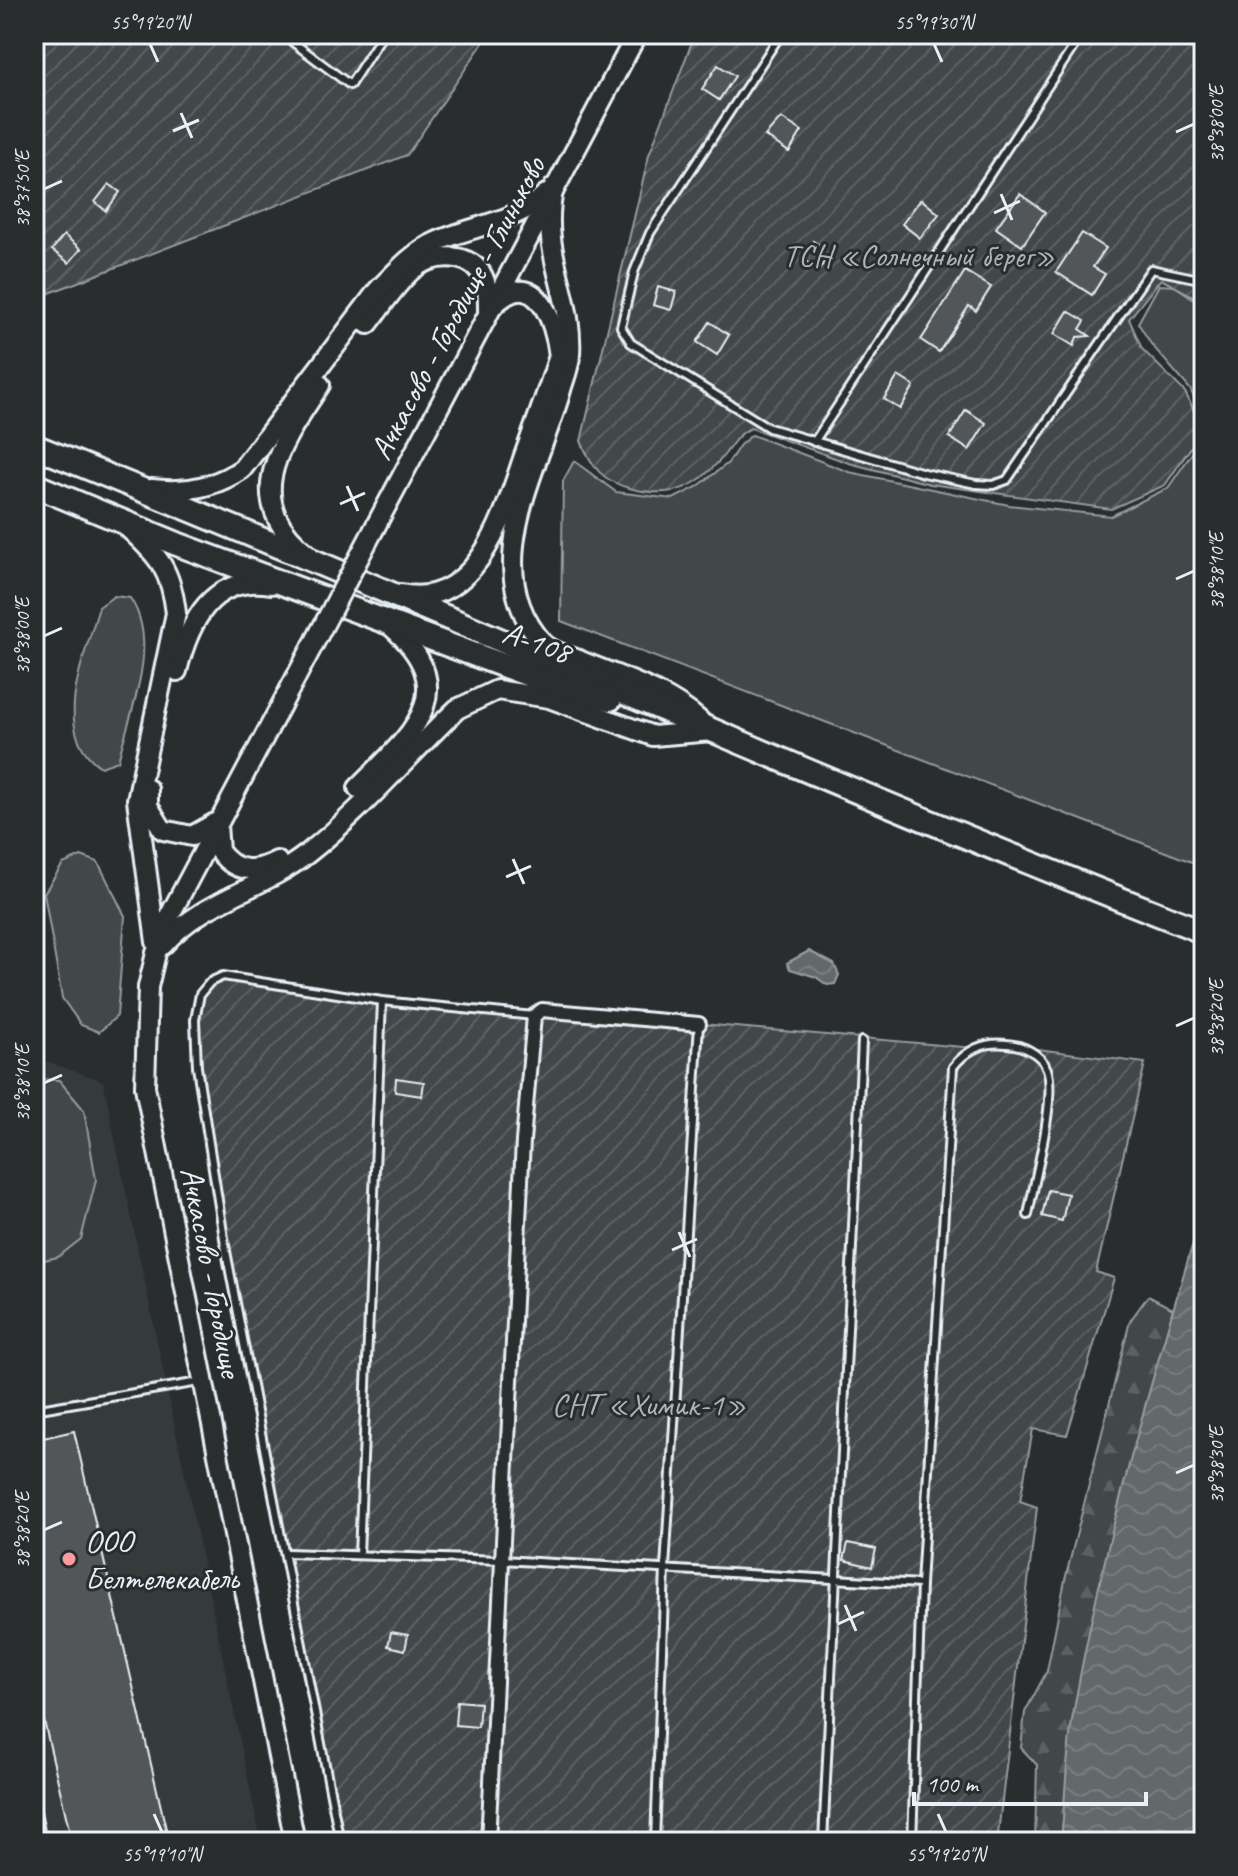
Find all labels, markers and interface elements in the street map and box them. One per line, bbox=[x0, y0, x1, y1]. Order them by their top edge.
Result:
text: 55°19'20"N bbox=[111, 10, 192, 35]
text: 55°19'30"N bbox=[895, 10, 976, 35]
text: 38°38'00"E bbox=[1204, 83, 1229, 163]
text: 38°37'50"E bbox=[10, 148, 35, 228]
street label: Ачкасово - Городище - Глиньково bbox=[360, 148, 555, 467]
park label: ТСН «Солнечный берег» bbox=[783, 235, 1055, 276]
text: 38°38'10"E bbox=[1204, 530, 1229, 610]
text: 38°38'00"E bbox=[10, 595, 35, 675]
street label: А-108 bbox=[497, 612, 579, 674]
text: 38°38'20"E bbox=[1204, 977, 1229, 1057]
text: 38°38'10"E bbox=[10, 1042, 35, 1122]
street label: Ачкасово - Городище bbox=[171, 1164, 252, 1383]
park label: СНТ «Химик-1» bbox=[552, 1384, 746, 1425]
text: 38°38'30"E bbox=[1204, 1424, 1229, 1504]
text: 38°38'20"E bbox=[10, 1489, 35, 1569]
place label: ООО Белтелекабель bbox=[85, 1521, 241, 1599]
marker: ООО Белтелекабель bbox=[60, 1550, 78, 1568]
scale bar bbox=[914, 1756, 1146, 1806]
text: 100 m bbox=[926, 1769, 980, 1799]
text: 55°19'10"N bbox=[123, 1842, 204, 1867]
text: 55°19'20"N bbox=[907, 1842, 988, 1867]

